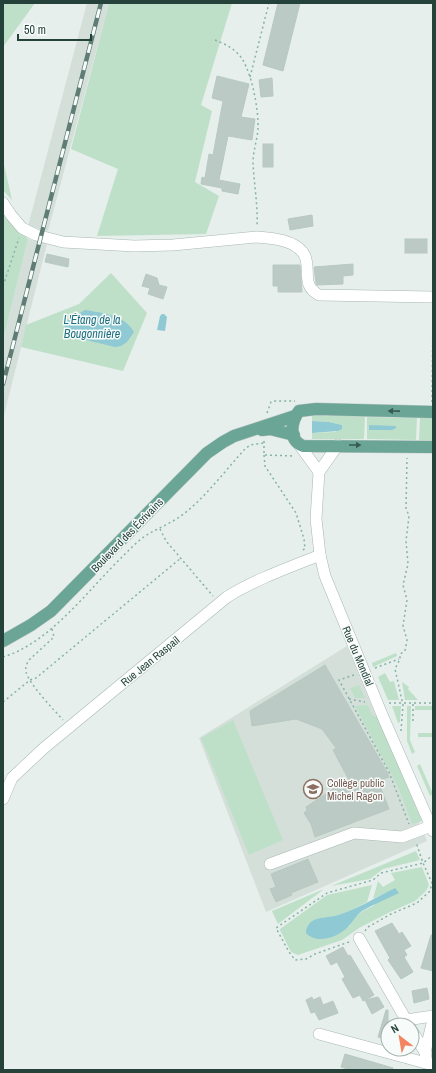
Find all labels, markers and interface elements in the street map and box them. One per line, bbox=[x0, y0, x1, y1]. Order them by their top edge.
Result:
scale bar bbox=[18, 16, 91, 42]
text: 50 m bbox=[24, 22, 46, 38]
water label: L'Étang de la Bougonnière bbox=[63, 312, 121, 342]
one-way arrow bbox=[387, 408, 400, 414]
one-way arrow bbox=[349, 442, 362, 448]
street label: Boulevard des Écrivains bbox=[88, 495, 166, 575]
street label: Rue du Mondial bbox=[339, 624, 377, 688]
street label: Rue Jean Raspail bbox=[118, 633, 182, 689]
place label: Collège public Michel Ragon bbox=[327, 776, 385, 803]
school or university icon: Collège public Michel Ragon bbox=[302, 778, 324, 800]
north arrow bbox=[380, 1017, 420, 1057]
text: N bbox=[388, 1021, 401, 1036]

